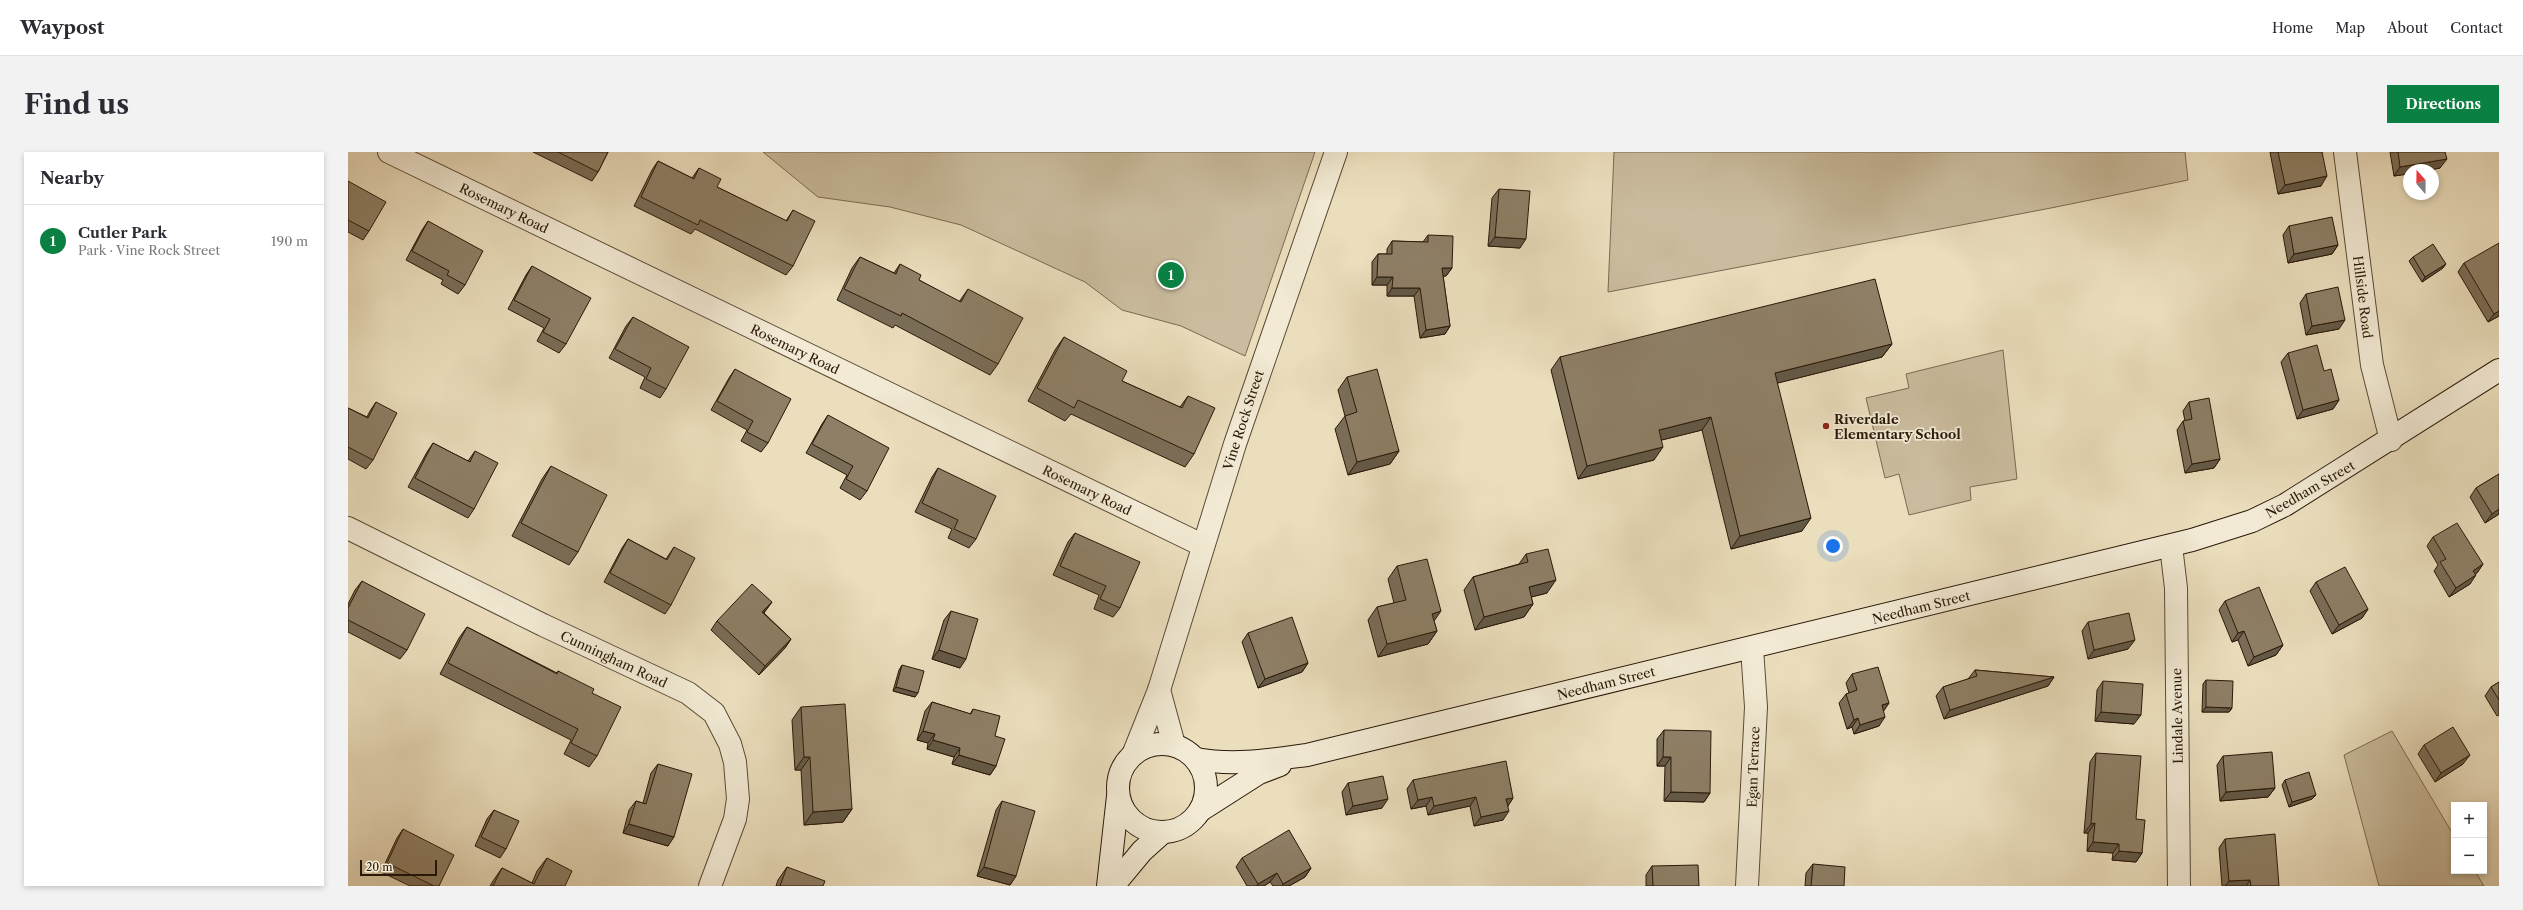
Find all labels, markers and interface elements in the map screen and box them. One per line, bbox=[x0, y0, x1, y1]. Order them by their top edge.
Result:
text: Waypost bbox=[20, 16, 104, 39]
text: Home bbox=[2272, 19, 2313, 37]
text: Map bbox=[2335, 19, 2365, 37]
text: About bbox=[2387, 19, 2428, 37]
text: Contact bbox=[2450, 19, 2503, 37]
button: Directions bbox=[2387, 85, 2499, 123]
text: Find us bbox=[24, 87, 129, 121]
north arrow bbox=[2403, 164, 2439, 200]
text: Nearby bbox=[40, 168, 104, 188]
street label: Rosemary Road bbox=[457, 180, 551, 237]
text: Cutler Park bbox=[78, 223, 167, 242]
text: 1 bbox=[50, 233, 56, 249]
text: 190 m bbox=[271, 233, 308, 249]
text: Park · Vine Rock Street bbox=[78, 242, 220, 258]
street label: Hillside Road bbox=[2350, 255, 2376, 339]
pin: 1 bbox=[1158, 260, 1184, 290]
street label: Rosemary Road bbox=[748, 321, 842, 378]
street label: Vine Rock Street bbox=[1219, 368, 1267, 473]
place label: Riverdale Elementary School bbox=[1834, 411, 1961, 442]
marker: Riverdale Elementary School bbox=[1821, 421, 1831, 431]
street label: Needham Street bbox=[2263, 457, 2358, 521]
street label: Rosemary Road bbox=[1040, 462, 1134, 519]
your location bbox=[1823, 536, 1843, 556]
street label: Needham Street bbox=[1870, 587, 1972, 627]
street label: Cunningham Road bbox=[558, 627, 670, 691]
street label: Needham Street bbox=[1555, 663, 1657, 703]
street label: Lindale Avenue bbox=[2168, 668, 2186, 764]
street label: Egan Terrace bbox=[1744, 726, 1762, 808]
map controls bbox=[2451, 802, 2487, 874]
button: + bbox=[2451, 802, 2487, 838]
button: − bbox=[2451, 838, 2487, 874]
scale bar bbox=[360, 858, 437, 877]
text: 20 m bbox=[366, 860, 392, 874]

